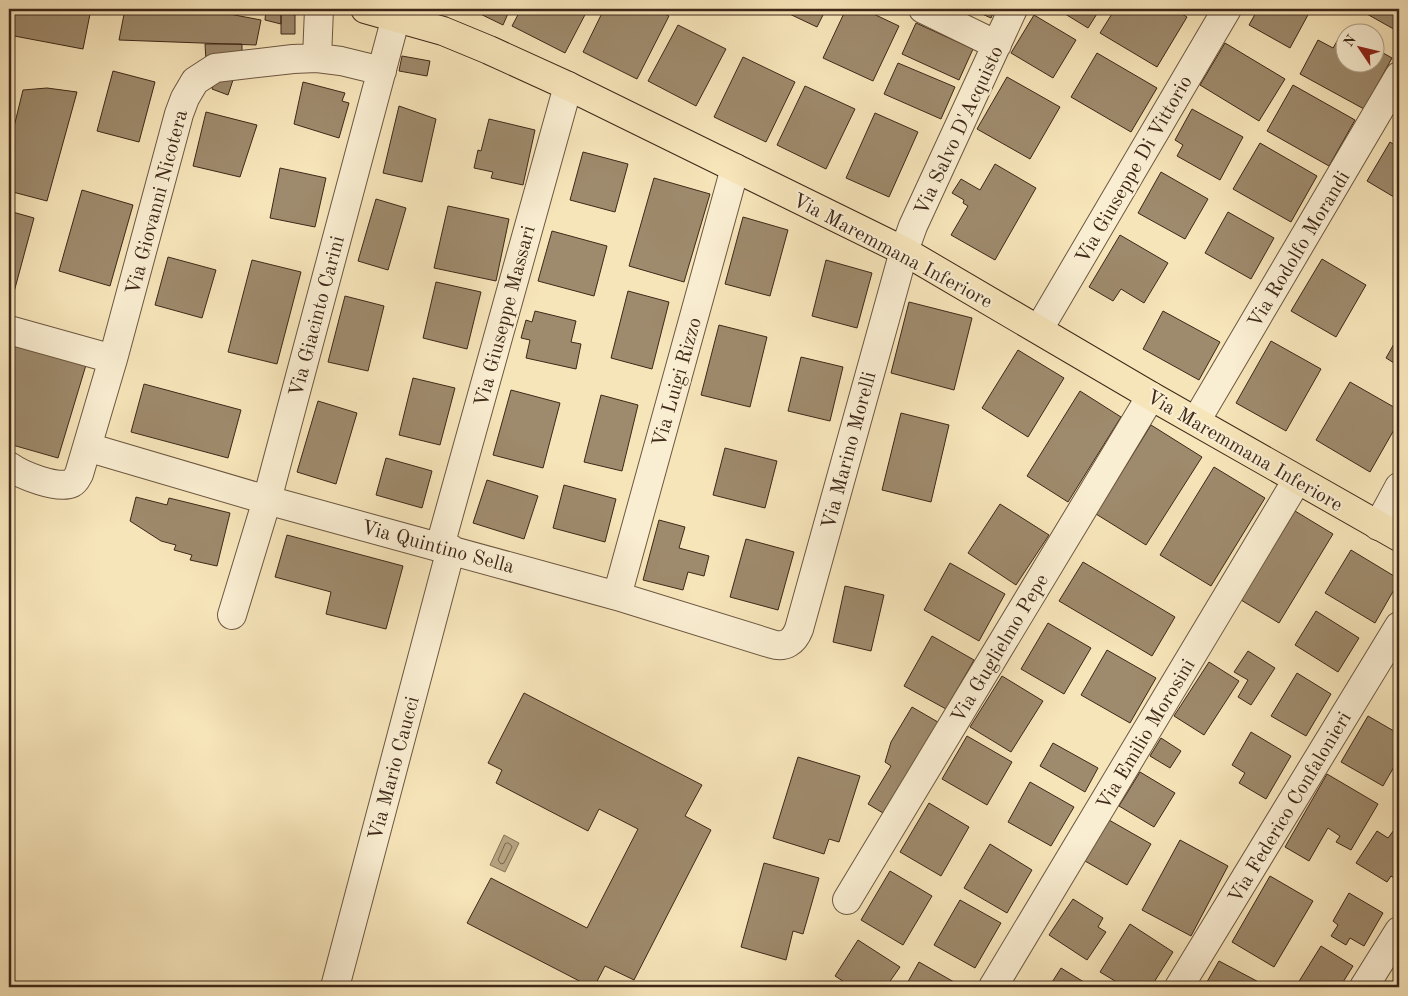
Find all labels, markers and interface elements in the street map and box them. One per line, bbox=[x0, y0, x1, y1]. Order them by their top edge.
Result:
north arrow bbox=[1336, 22, 1386, 72]
text: N bbox=[1341, 32, 1359, 50]
street label: Via Salvo D'Acquisto bbox=[912, 43, 1008, 219]
street label: Via Giuseppe Di Vittorio bbox=[1073, 73, 1197, 267]
street label: Via Giovanni Nicotera bbox=[124, 108, 192, 297]
street label: Via Rodolfo Morandi bbox=[1245, 168, 1354, 332]
street label: Via Maremmana Inferiore bbox=[789, 191, 995, 313]
street label: Via Giuseppe Massari bbox=[472, 224, 540, 409]
street label: Via Giacinto Carini bbox=[287, 234, 349, 399]
street label: Via Luigi Rizzo bbox=[650, 315, 706, 450]
street label: Via Marino Morelli bbox=[819, 370, 881, 531]
street label: Via Maremmana Inferiore bbox=[1143, 387, 1345, 516]
street label: Via Quintino Sella bbox=[359, 518, 516, 578]
street label: Via Guglielmo Pepe bbox=[949, 571, 1053, 727]
street label: Via Emilio Morosini bbox=[1094, 656, 1200, 814]
street label: Via Mario Caucci bbox=[366, 694, 424, 843]
street label: Via Federico Confalonieri bbox=[1226, 709, 1356, 907]

